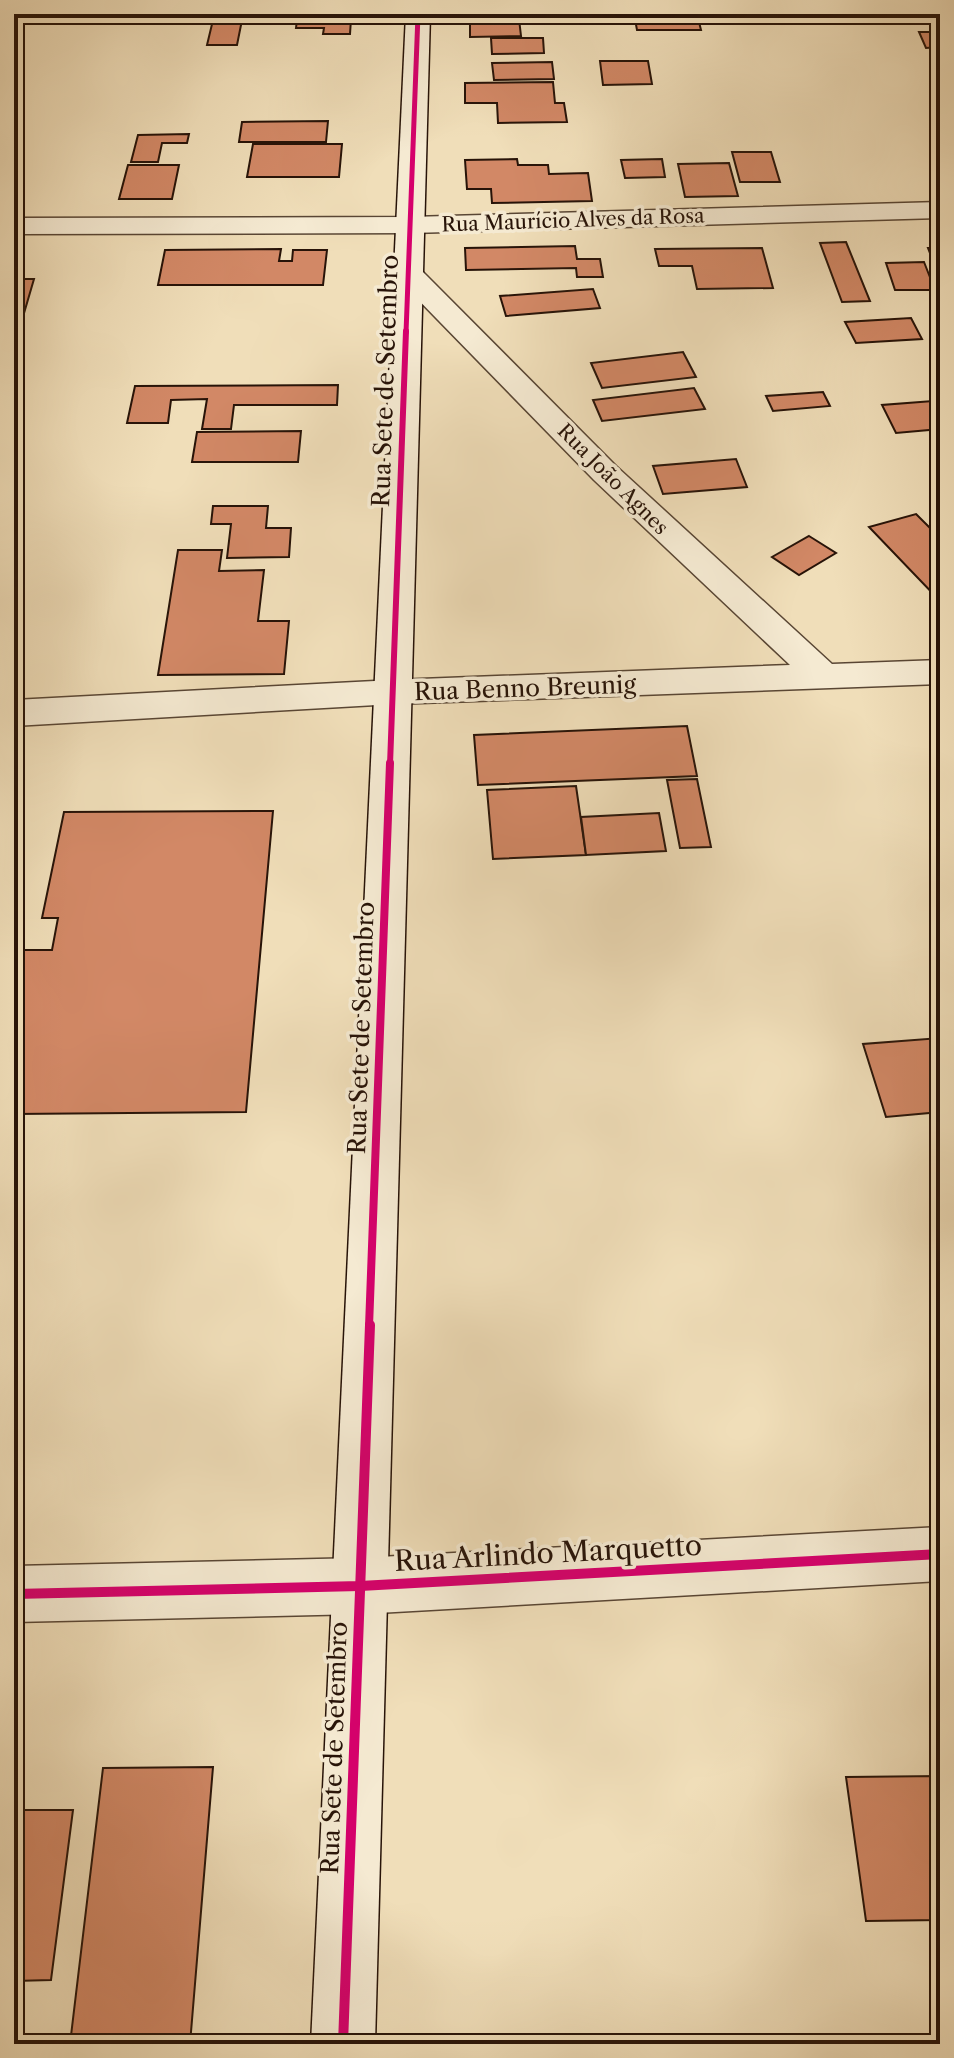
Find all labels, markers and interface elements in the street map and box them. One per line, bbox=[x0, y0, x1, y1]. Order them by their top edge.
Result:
street label: Rua Maurício Alves da Rosa bbox=[441, 203, 705, 237]
street label: Rua Sete de Setembro bbox=[366, 254, 404, 508]
street label: Rua João Agnes bbox=[553, 419, 673, 539]
street label: Rua Benno Breunig bbox=[413, 670, 637, 706]
street label: Rua Sete de Setembro bbox=[342, 901, 380, 1155]
street label: Rua Arlindo Marquetto bbox=[393, 1528, 703, 1578]
street label: Rua Sete de Setembro bbox=[315, 1621, 353, 1875]

